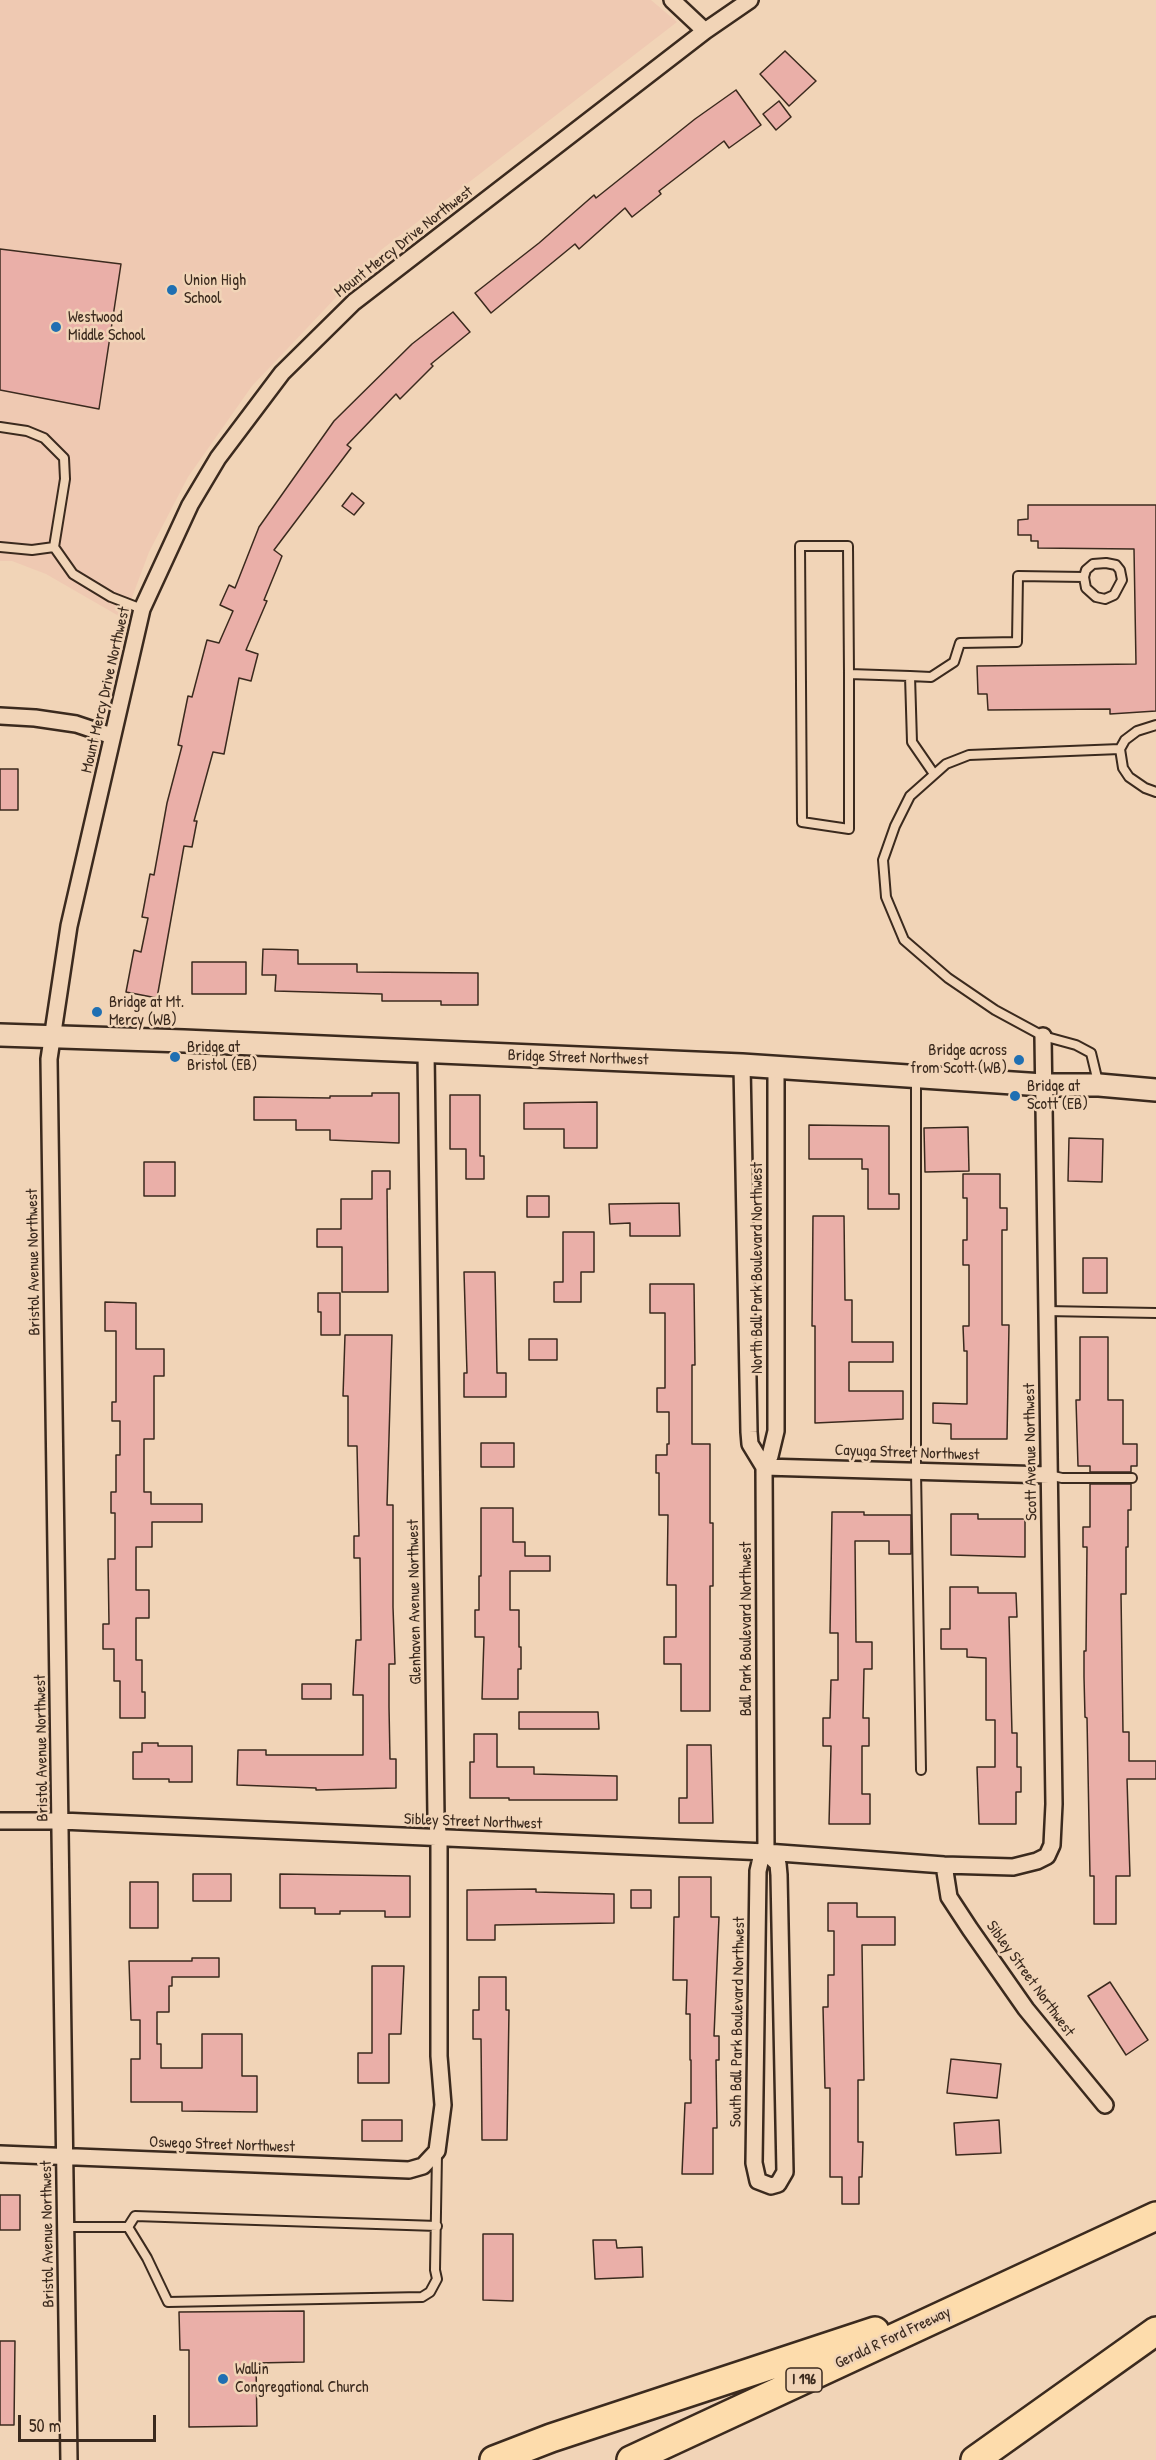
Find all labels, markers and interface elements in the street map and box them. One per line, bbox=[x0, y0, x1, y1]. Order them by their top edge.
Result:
street label: Mount Mercy Drive Northwest bbox=[331, 182, 477, 302]
place label: Union High School bbox=[184, 271, 246, 309]
marker: Union High School bbox=[165, 283, 179, 297]
place label: Westwood Middle School bbox=[68, 308, 145, 346]
marker: Westwood Middle School bbox=[49, 320, 63, 334]
street label: Mount Mercy Drive Northwest bbox=[78, 605, 134, 775]
place label: Bridge at Mt. Mercy (WB) bbox=[109, 993, 184, 1031]
marker: Bridge at Mt. Mercy (WB) bbox=[90, 1005, 104, 1019]
place label: Bridge at Bristol (EB) bbox=[187, 1038, 257, 1076]
place label: Bridge across from Scott (WB) bbox=[910, 1041, 1007, 1079]
street label: Bridge Street Northwest bbox=[507, 1046, 649, 1070]
marker: Bridge at Bristol (EB) bbox=[168, 1050, 182, 1064]
marker: Bridge across from Scott (WB) bbox=[1012, 1053, 1026, 1067]
place label: Bridge at Scott (EB) bbox=[1027, 1077, 1088, 1115]
marker: Bridge at Scott (EB) bbox=[1008, 1089, 1022, 1103]
street label: North Ball Park Boulevard Northwest bbox=[748, 1162, 768, 1374]
street label: Bristol Avenue Northwest bbox=[23, 1188, 45, 1336]
street label: Scott Avenue Northwest bbox=[1020, 1383, 1042, 1521]
street label: Cayuga Street Northwest bbox=[834, 1441, 980, 1465]
street label: Glenhaven Avenue Northwest bbox=[404, 1519, 426, 1685]
street label: Ball Park Boulevard Northwest bbox=[737, 1542, 757, 1716]
street label: Bristol Avenue Northwest bbox=[31, 1674, 53, 1822]
street label: Sibley Street Northwest bbox=[404, 1810, 542, 1834]
street label: South Ball Park Boulevard Northwest bbox=[727, 1917, 749, 2127]
street label: Sibley Street Northwest bbox=[982, 1917, 1078, 2041]
street label: Oswego Street Northwest bbox=[149, 2133, 295, 2157]
street label: Bristol Avenue Northwest bbox=[37, 2160, 59, 2308]
street label: Gerald R Ford Freeway bbox=[832, 2303, 954, 2373]
place label: Wallin Congregational Church bbox=[235, 2360, 368, 2398]
road number: I 196 bbox=[786, 2368, 822, 2392]
marker: Wallin Congregational Church bbox=[216, 2372, 230, 2386]
scale bar bbox=[21, 2403, 159, 2441]
text: 50 m bbox=[29, 2413, 61, 2438]

